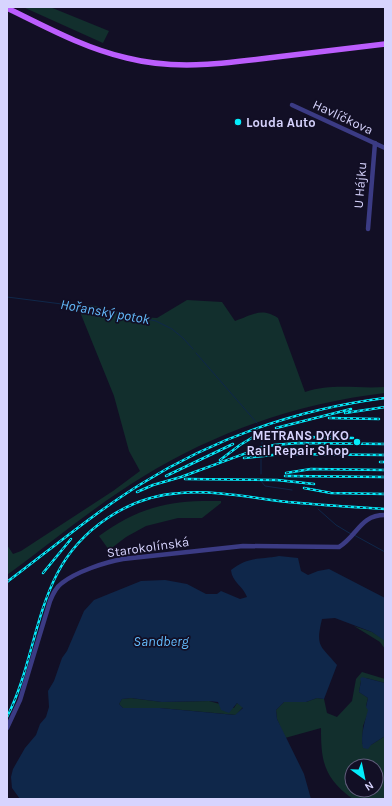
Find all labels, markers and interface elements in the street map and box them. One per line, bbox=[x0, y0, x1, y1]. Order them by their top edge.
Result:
street label: Havlíčkova bbox=[310, 97, 376, 137]
place label: Louda Auto bbox=[246, 115, 316, 130]
marker: Louda Auto bbox=[233, 117, 243, 127]
street label: U Hájku bbox=[350, 161, 370, 209]
water label: Hořanský potok bbox=[59, 296, 152, 328]
place label: METRANS DYKO Rail Repair Shop bbox=[246, 428, 349, 458]
marker: METRANS DYKO Rail Repair Shop bbox=[352, 437, 362, 447]
street label: Starokolínská bbox=[106, 534, 190, 560]
water label: Sandberg bbox=[133, 633, 190, 650]
north arrow bbox=[344, 758, 384, 798]
text: N bbox=[362, 778, 376, 794]

